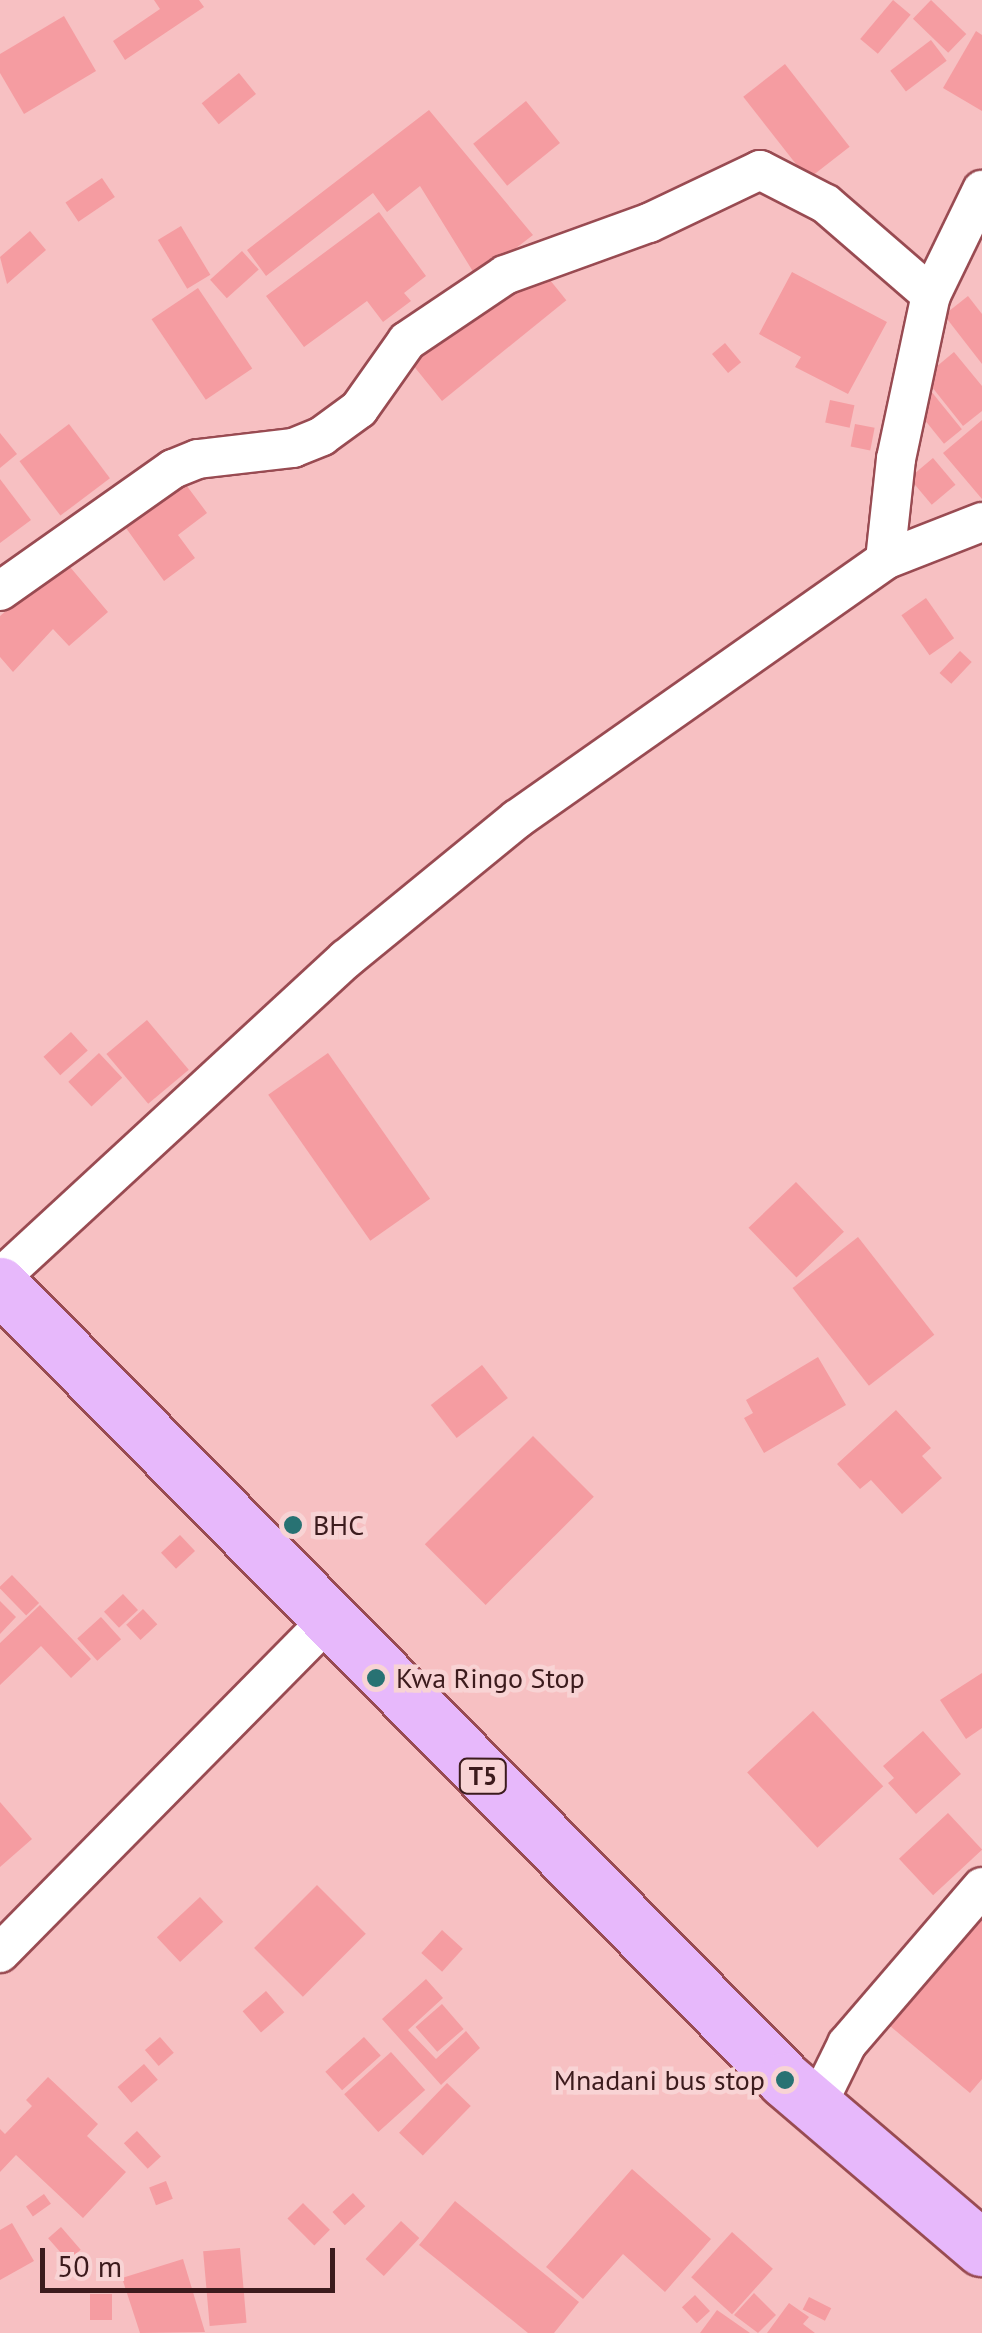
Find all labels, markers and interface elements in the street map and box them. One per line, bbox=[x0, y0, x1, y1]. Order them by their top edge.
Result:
place label: BHC bbox=[313, 1508, 364, 1542]
marker: BHC bbox=[282, 1514, 304, 1536]
place label: Kwa Ringo Stop bbox=[396, 1661, 585, 1695]
marker: Kwa Ringo Stop bbox=[365, 1667, 387, 1689]
road number: T5 bbox=[458, 1756, 508, 1796]
place label: Mnadani bus stop bbox=[554, 2063, 765, 2097]
marker: Mnadani bus stop bbox=[774, 2069, 796, 2091]
scale bar bbox=[45, 2228, 340, 2290]
text: 50 m bbox=[57, 2246, 122, 2285]

